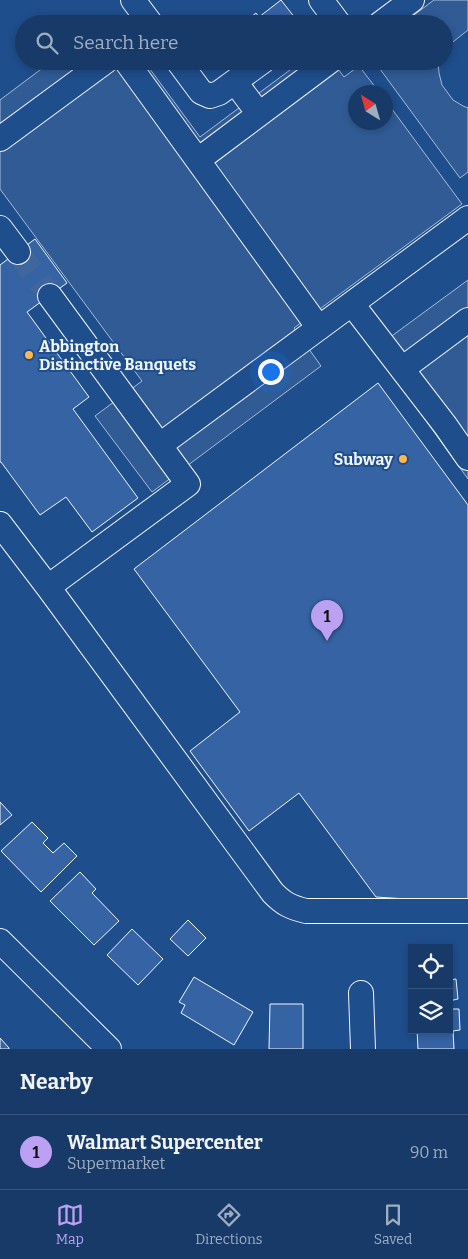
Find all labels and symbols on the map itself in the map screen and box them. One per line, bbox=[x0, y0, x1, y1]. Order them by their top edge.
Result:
north arrow bbox=[348, 85, 393, 130]
place label: Abbington Distinctive Banquets bbox=[39, 337, 196, 374]
marker: Abbington Distinctive Banquets bbox=[23, 349, 35, 361]
your location bbox=[258, 359, 284, 385]
place label: Subway bbox=[334, 450, 393, 469]
marker: Subway bbox=[397, 453, 409, 465]
pin: 1 bbox=[311, 600, 343, 641]

